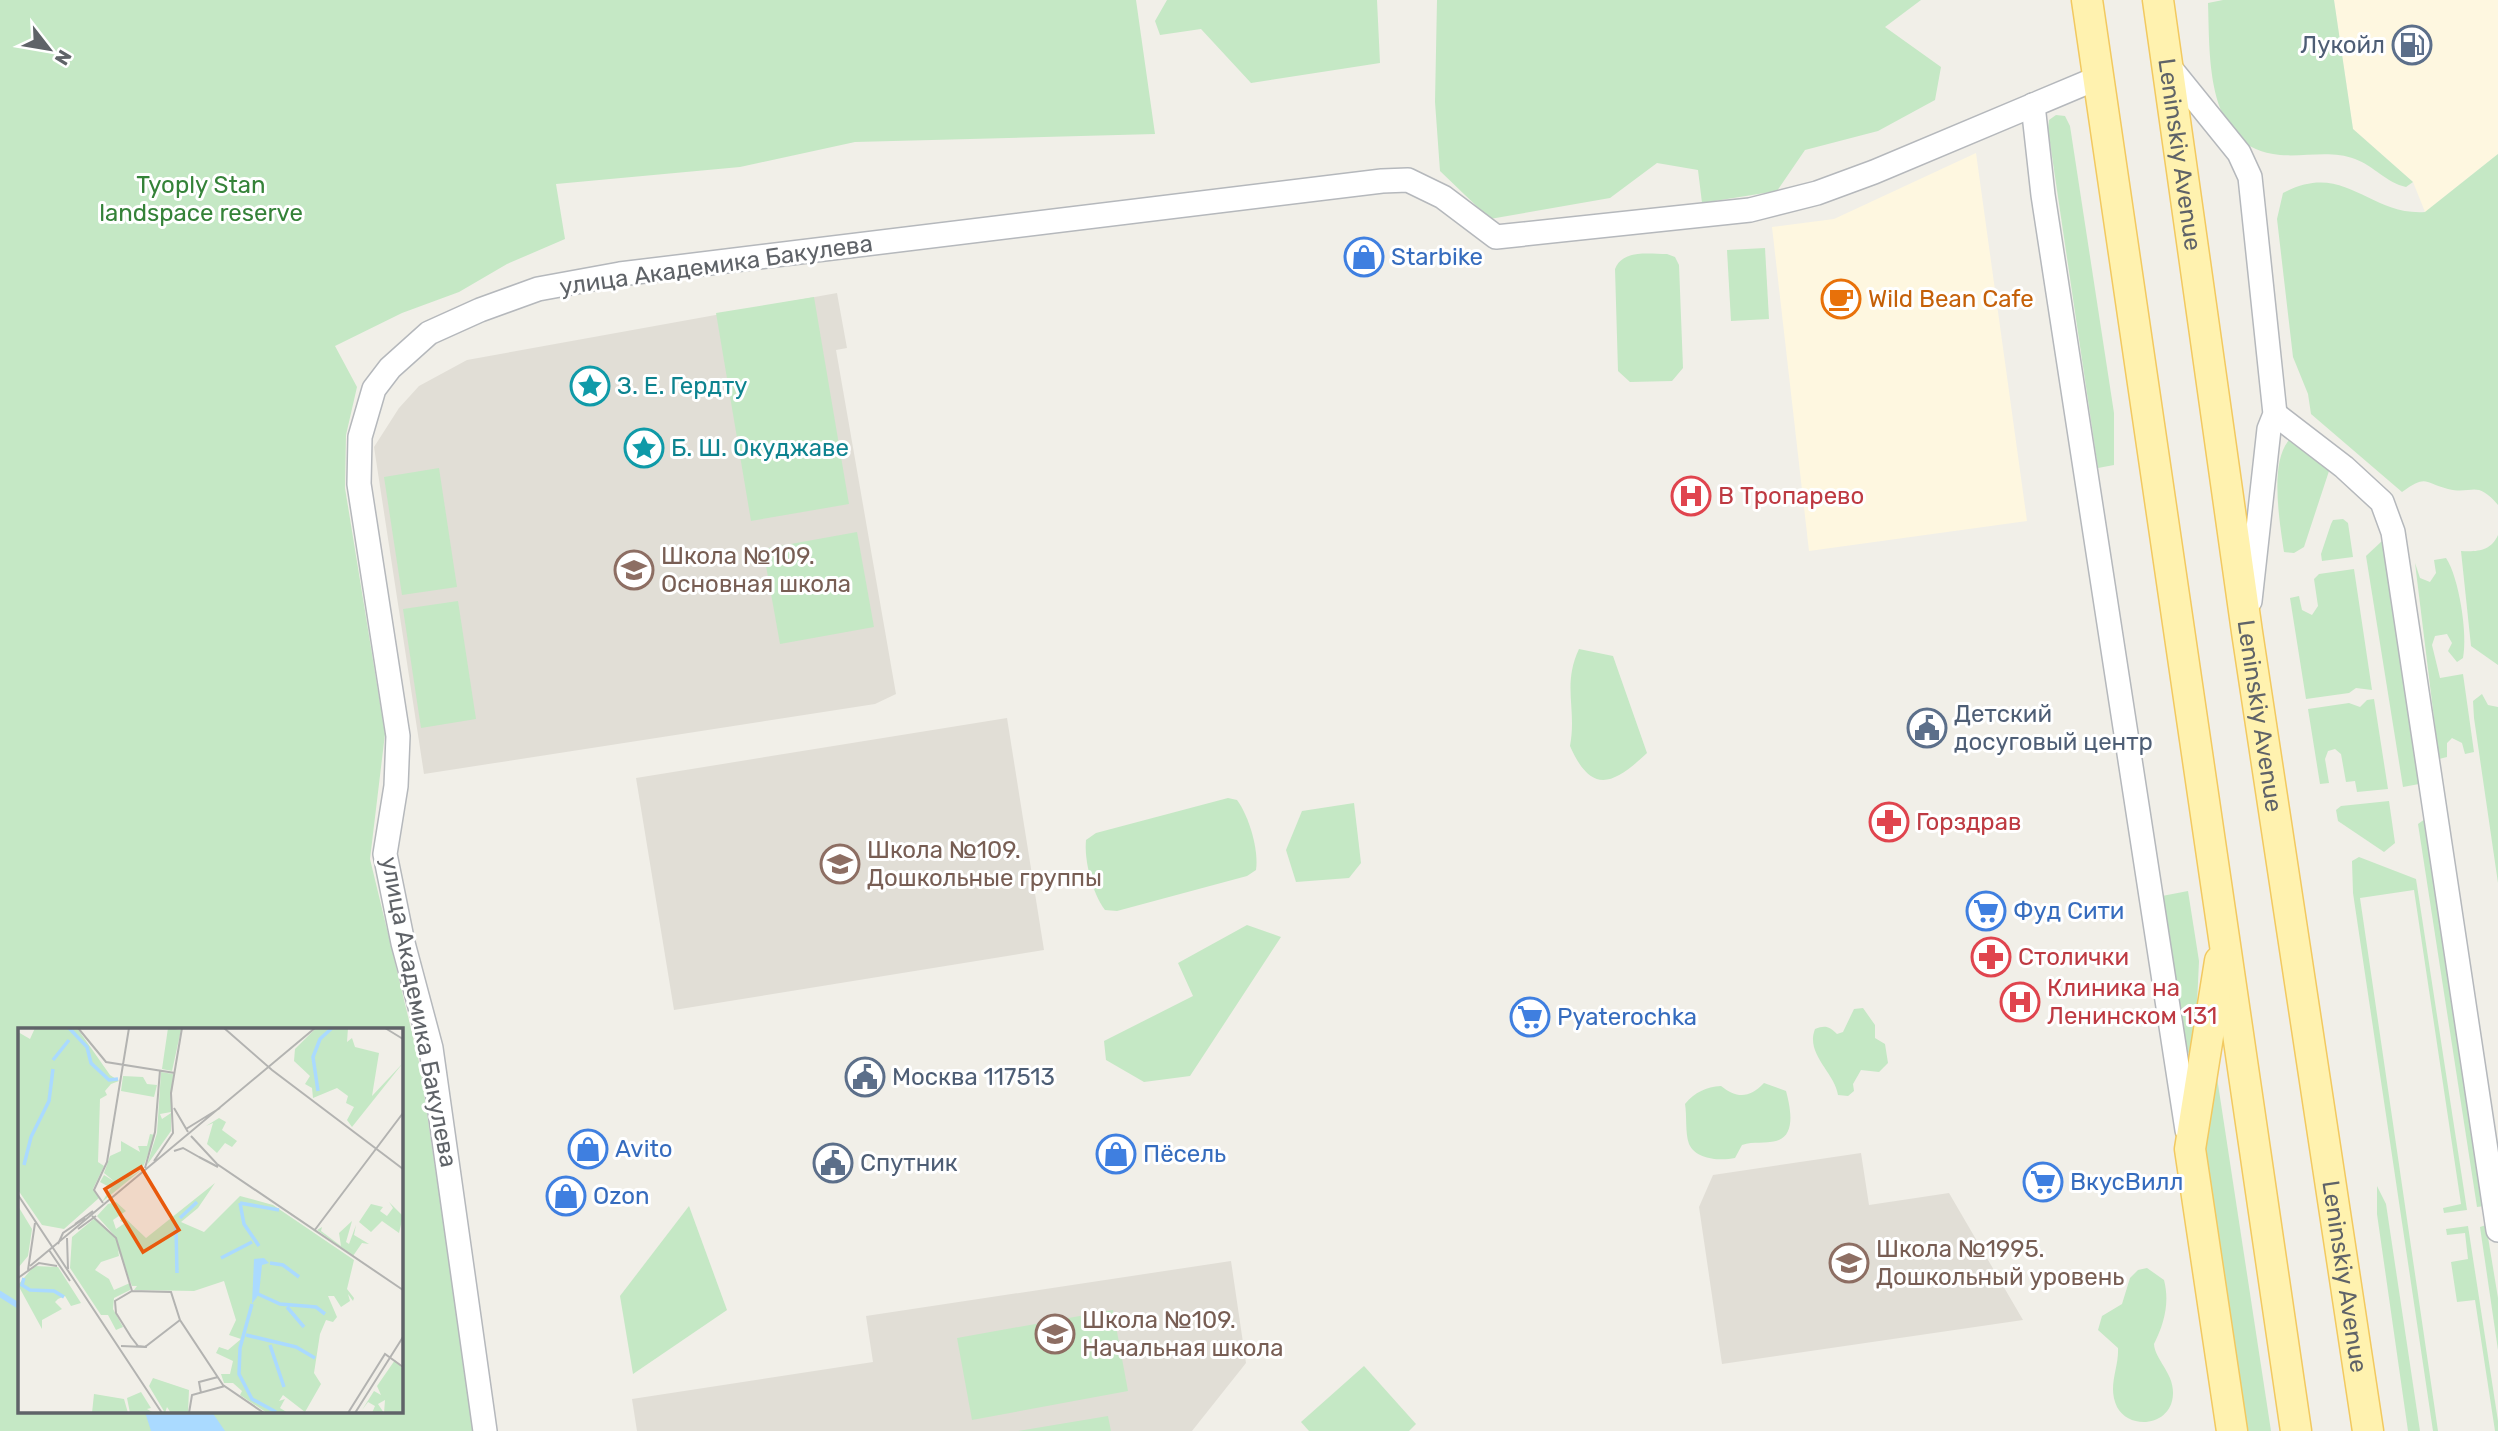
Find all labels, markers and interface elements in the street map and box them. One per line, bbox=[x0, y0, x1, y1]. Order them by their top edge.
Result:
north arrow bbox=[14, 14, 84, 84]
fuel station icon: Лукойл bbox=[2391, 24, 2433, 66]
place label: Лукойл bbox=[2300, 31, 2385, 59]
text: N bbox=[50, 46, 77, 69]
street label: Leninskiy Avenue bbox=[2152, 56, 2207, 253]
park label: Tyoply Stan landspace reserve bbox=[99, 171, 303, 227]
street label: улица Академика Бакулева bbox=[558, 229, 874, 301]
shop icon: Starbike bbox=[1343, 236, 1385, 278]
place label: Starbike bbox=[1391, 243, 1483, 271]
cafe icon: Wild Bean Cafe bbox=[1820, 278, 1862, 320]
place label: Wild Bean Cafe bbox=[1868, 285, 2034, 313]
place icon: З. Е. Гердту bbox=[569, 365, 611, 407]
place label: З. Е. Гердту bbox=[617, 372, 747, 400]
place icon: Б. Ш. Окуджаве bbox=[623, 427, 665, 469]
place label: Б. Ш. Окуджаве bbox=[671, 434, 849, 462]
hospital icon: В Тропарево bbox=[1670, 475, 1712, 517]
place label: В Тропарево bbox=[1718, 482, 1864, 510]
place label: Школа №109. Основная школа bbox=[661, 542, 851, 598]
school or university icon: Школа №109. Основная школа bbox=[613, 549, 655, 591]
street label: Leninskiy Avenue bbox=[2231, 618, 2288, 814]
place label: Детский досуговый центр bbox=[1954, 700, 2153, 756]
public building icon: Детский досуговый центр bbox=[1906, 707, 1948, 749]
pharmacy icon: Горздрав bbox=[1868, 801, 1910, 843]
place label: Горздрав bbox=[1916, 808, 2021, 836]
place label: Школа №109. Дошкольные группы bbox=[867, 836, 1102, 892]
school or university icon: Школа №109. Дошкольные группы bbox=[819, 843, 861, 885]
street label: улица Академика Бакулева bbox=[375, 854, 463, 1170]
supermarket icon: Фуд Сити bbox=[1965, 890, 2007, 932]
place label: Фуд Сити bbox=[2013, 897, 2124, 925]
pharmacy icon: Столички bbox=[1970, 936, 2012, 978]
place label: Столички bbox=[2018, 943, 2129, 971]
place label: Клиника на Ленинском 131 bbox=[2047, 974, 2217, 1030]
hospital icon: Клиника на Ленинском 131 bbox=[1999, 981, 2041, 1023]
supermarket icon: Pyaterochka bbox=[1509, 996, 1551, 1038]
place label: Pyaterochka bbox=[1557, 1003, 1697, 1031]
inset map bbox=[18, 1028, 402, 1414]
public building icon: Москва 117513 bbox=[844, 1056, 886, 1098]
place label: Москва 117513 bbox=[892, 1063, 1055, 1091]
shop icon: Avito bbox=[567, 1128, 609, 1170]
shop icon: Пёсель bbox=[1095, 1133, 1137, 1175]
place label: Avito bbox=[615, 1135, 673, 1163]
place label: Пёсель bbox=[1143, 1140, 1226, 1168]
public building icon: Спутник bbox=[812, 1142, 854, 1184]
place label: Спутник bbox=[860, 1149, 958, 1177]
supermarket icon: ВкусВилл bbox=[2022, 1161, 2064, 1203]
place label: ВкусВилл bbox=[2070, 1168, 2183, 1196]
shop icon: Ozon bbox=[545, 1175, 587, 1217]
street label: Leninskiy Avenue bbox=[2316, 1178, 2373, 1374]
place label: Ozon bbox=[593, 1182, 650, 1210]
place label: Школа №1995. Дошкольный уровень bbox=[1876, 1235, 2124, 1291]
school or university icon: Школа №1995. Дошкольный уровень bbox=[1828, 1242, 1870, 1284]
place label: Школа №109. Начальная школа bbox=[1082, 1306, 1284, 1362]
school or university icon: Школа №109. Начальная школа bbox=[1034, 1313, 1076, 1355]

